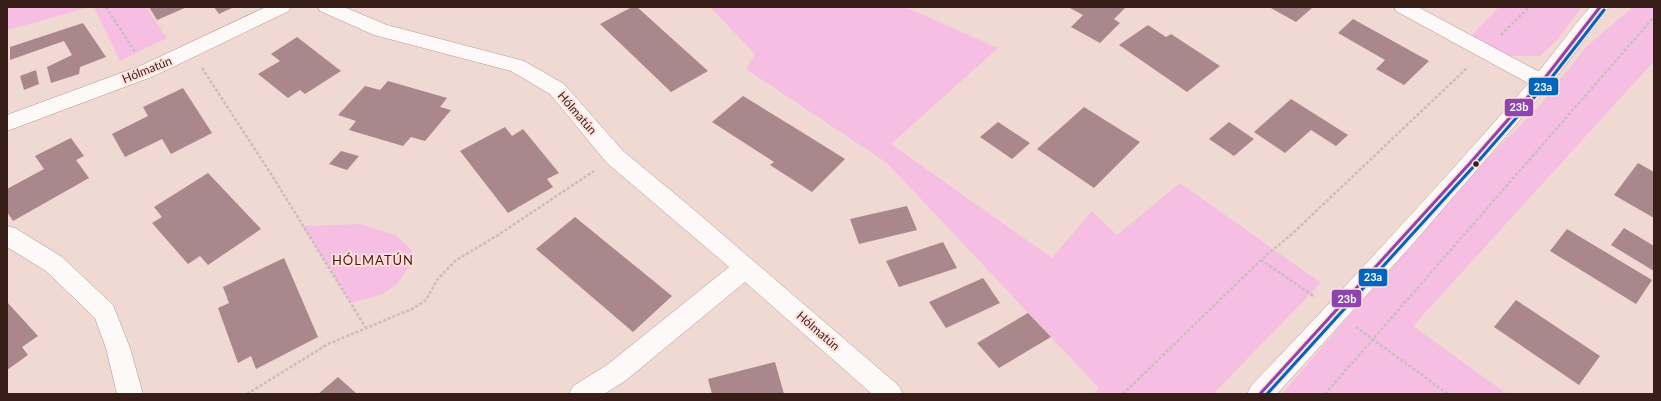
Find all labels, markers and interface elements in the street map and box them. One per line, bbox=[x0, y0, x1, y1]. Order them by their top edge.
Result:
street label: Hólmatún bbox=[120, 53, 174, 86]
line badge: 23a bbox=[1528, 77, 1559, 96]
text: 23a bbox=[1534, 80, 1552, 93]
street label: Hólmatún bbox=[555, 88, 600, 137]
line badge: 23b bbox=[1504, 98, 1534, 117]
text: 23b bbox=[1509, 100, 1529, 113]
unlabelled marker bbox=[1471, 159, 1481, 169]
district label: HÓLMATÚN bbox=[332, 252, 414, 268]
line badge: 23a bbox=[1358, 268, 1388, 287]
text: 23a bbox=[1364, 270, 1382, 283]
line badge: 23b bbox=[1331, 289, 1362, 308]
text: 23b bbox=[1337, 292, 1357, 305]
street label: Hólmatún bbox=[794, 308, 843, 353]

